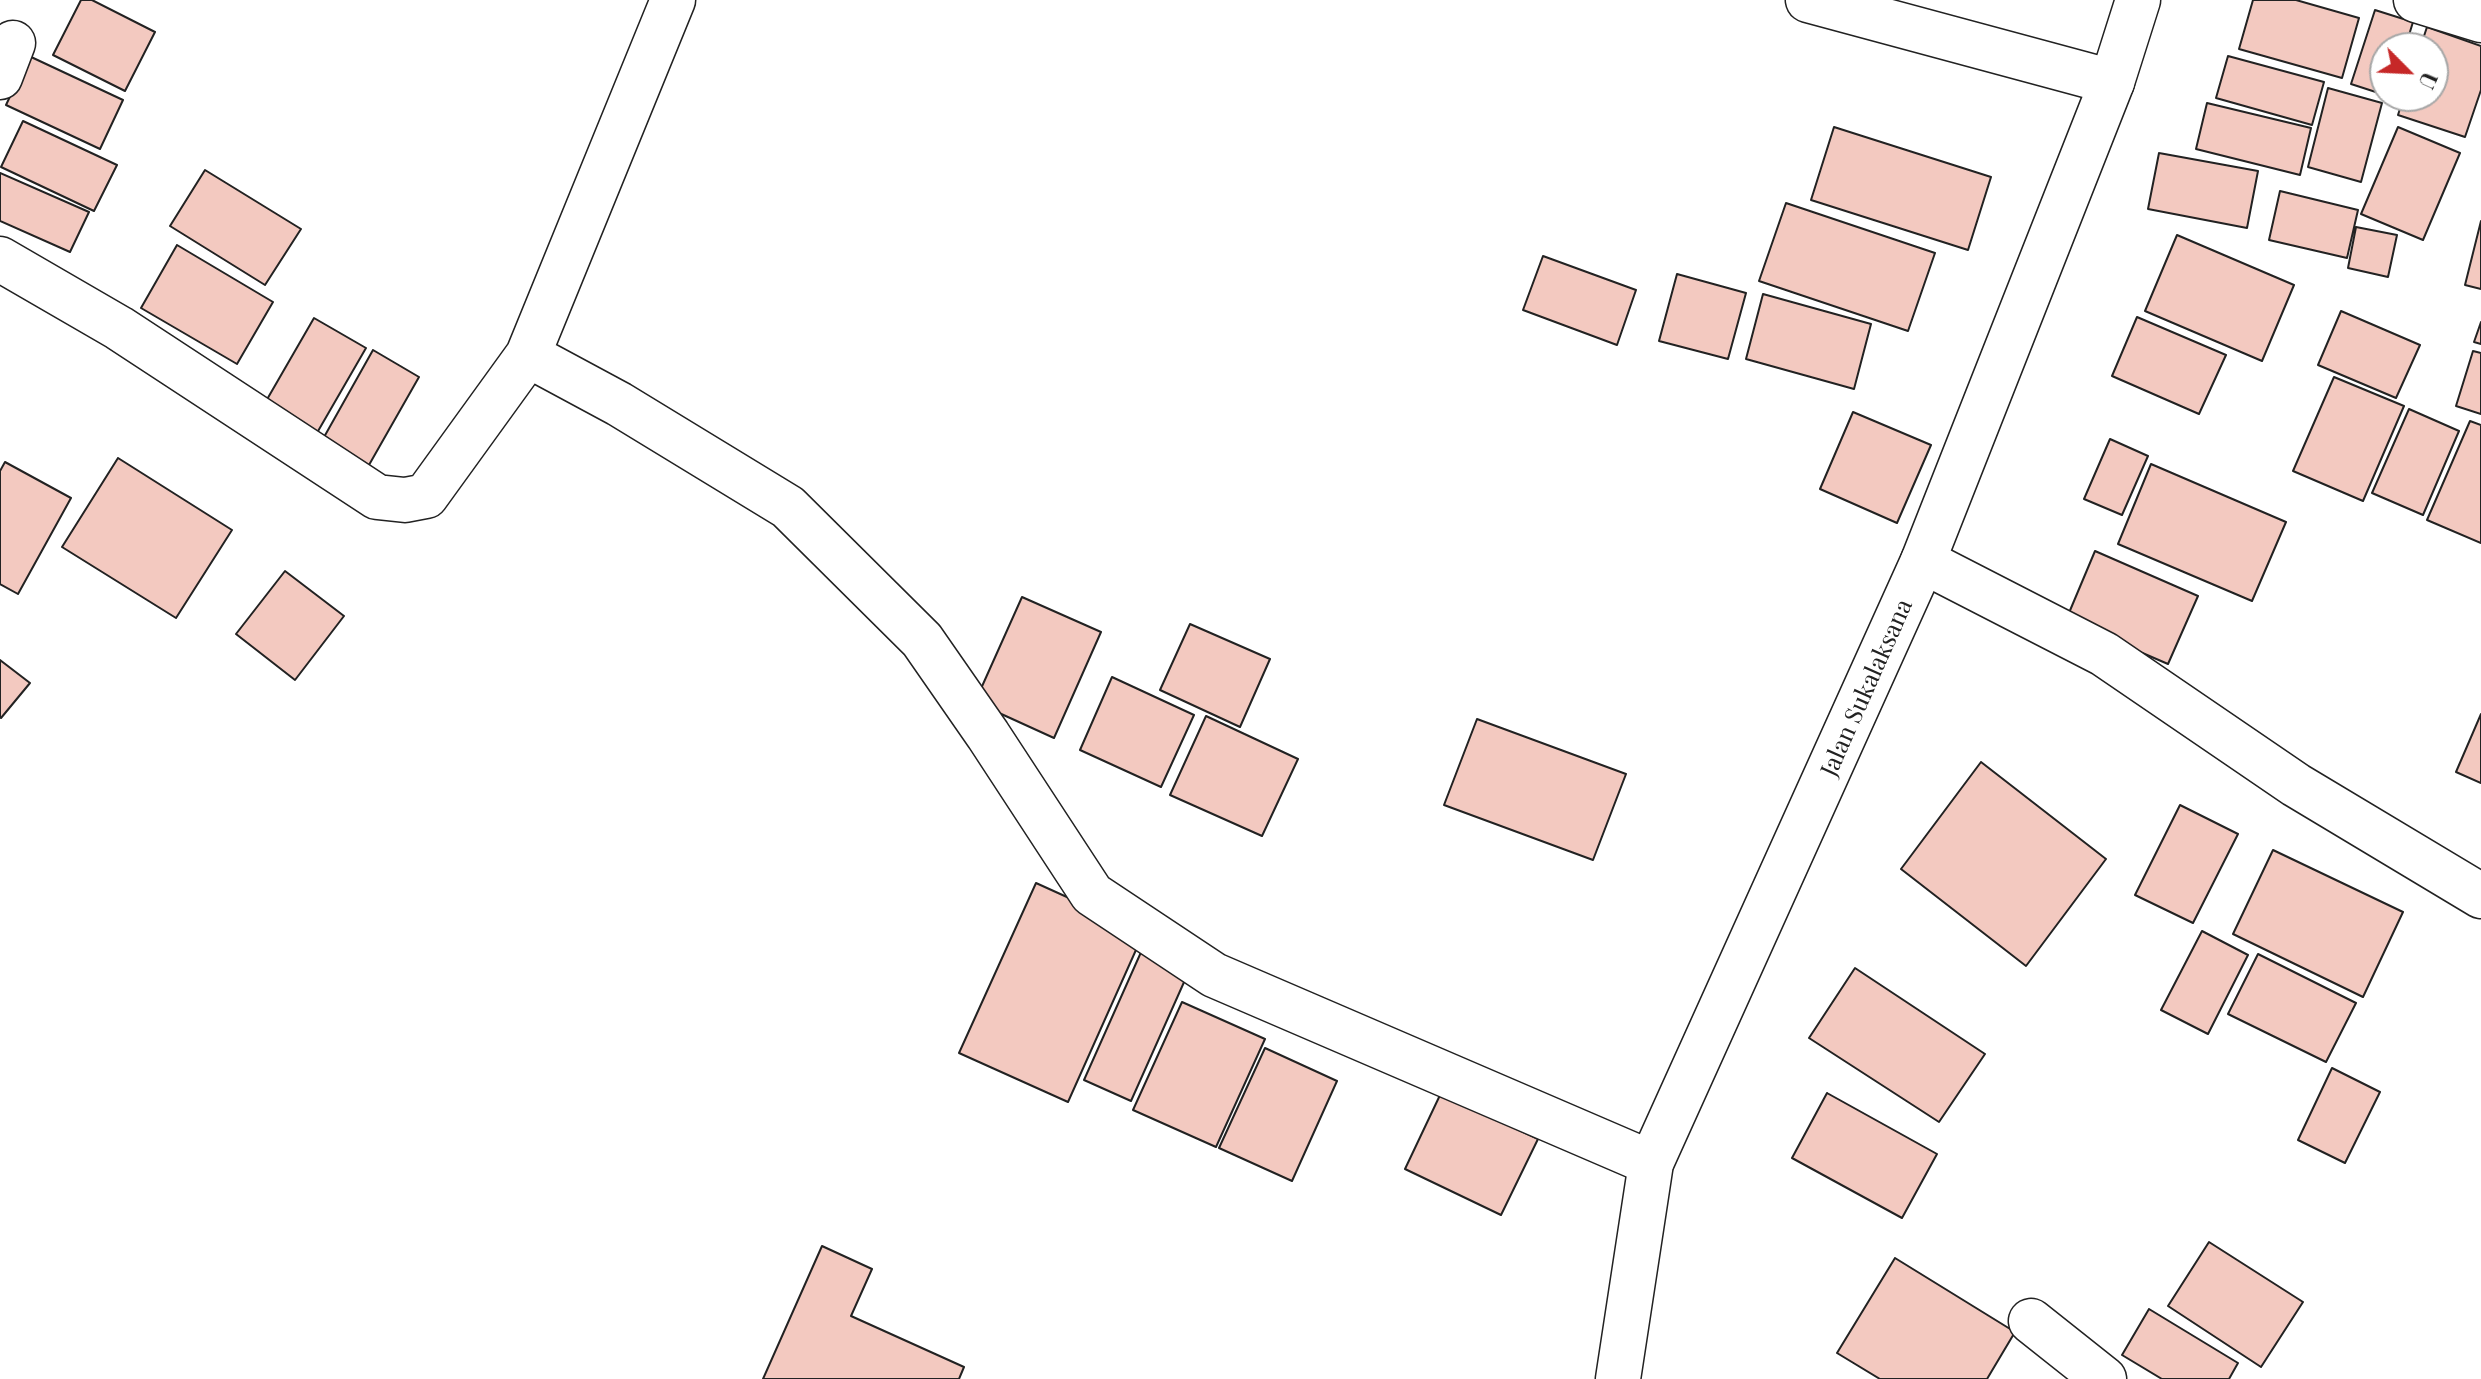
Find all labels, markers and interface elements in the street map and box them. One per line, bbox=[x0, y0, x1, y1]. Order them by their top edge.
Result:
north arrow bbox=[2369, 32, 2449, 112]
text: U bbox=[2412, 68, 2446, 94]
street label: Jalan Sukalaksana bbox=[1815, 595, 1919, 781]

